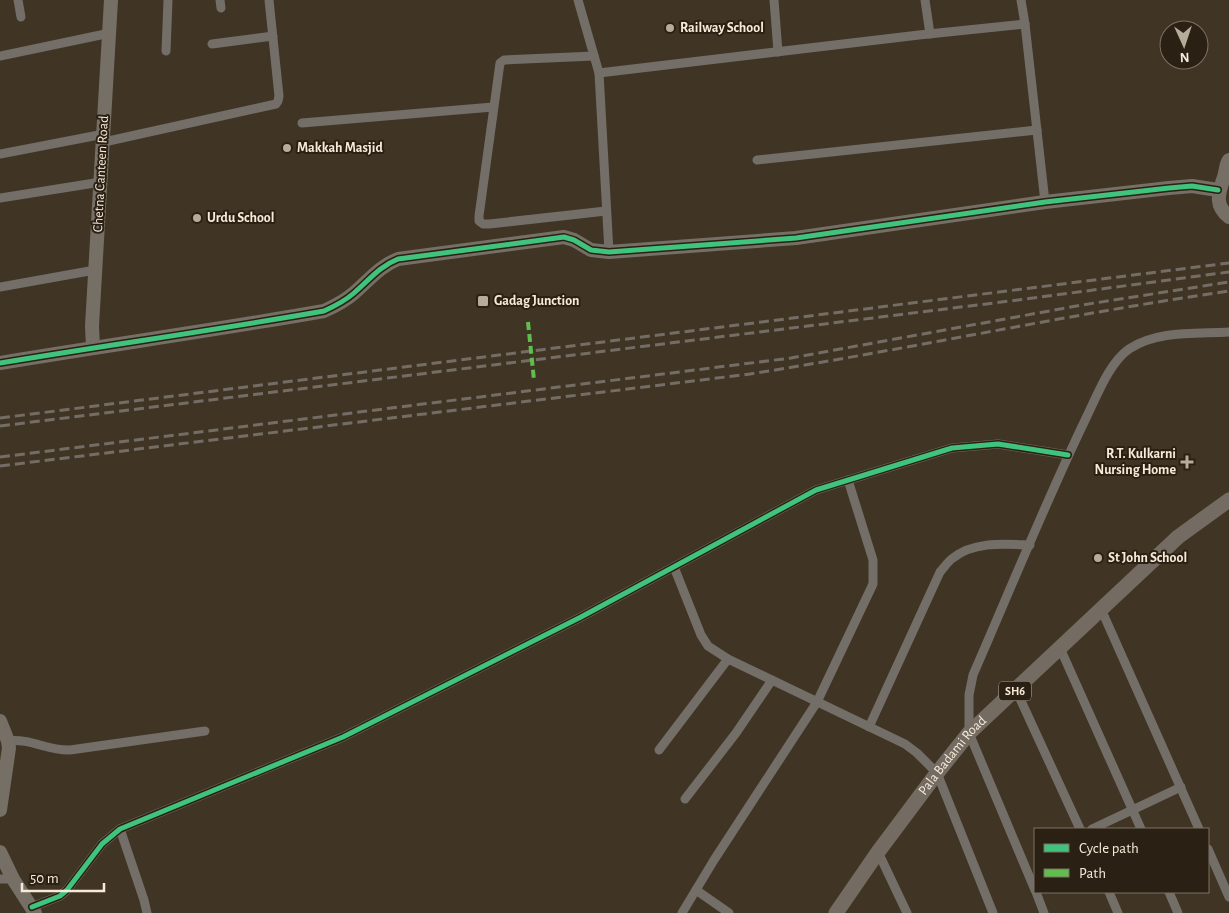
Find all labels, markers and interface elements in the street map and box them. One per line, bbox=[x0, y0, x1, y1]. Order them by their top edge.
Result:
north arrow bbox=[1159, 20, 1209, 70]
place label: Railway School bbox=[680, 21, 764, 35]
marker: Railway School bbox=[664, 22, 676, 34]
text: N bbox=[1179, 50, 1190, 64]
street label: Chetna Canteen Road bbox=[91, 115, 111, 233]
place label: Makkah Masjid bbox=[297, 141, 383, 155]
marker: Makkah Masjid bbox=[281, 142, 293, 154]
place label: Urdu School bbox=[207, 211, 274, 225]
marker: Urdu School bbox=[191, 212, 203, 224]
marker: Gadag Junction bbox=[476, 294, 490, 308]
place label: Gadag Junction bbox=[494, 294, 579, 308]
place label: R.T. Kulkarni Nursing Home bbox=[1095, 447, 1176, 477]
marker: R.T. Kulkarni Nursing Home bbox=[1180, 455, 1194, 469]
place label: St John School bbox=[1108, 551, 1187, 565]
marker: St John School bbox=[1092, 552, 1104, 564]
road number: SH6 bbox=[999, 681, 1031, 700]
street label: Pala Badami Road bbox=[916, 713, 989, 798]
legend bbox=[1034, 828, 1209, 893]
text: Cycle path bbox=[1079, 841, 1139, 856]
scale bar bbox=[22, 860, 105, 892]
text: Path bbox=[1079, 866, 1106, 881]
text: 50 m bbox=[30, 871, 59, 886]

